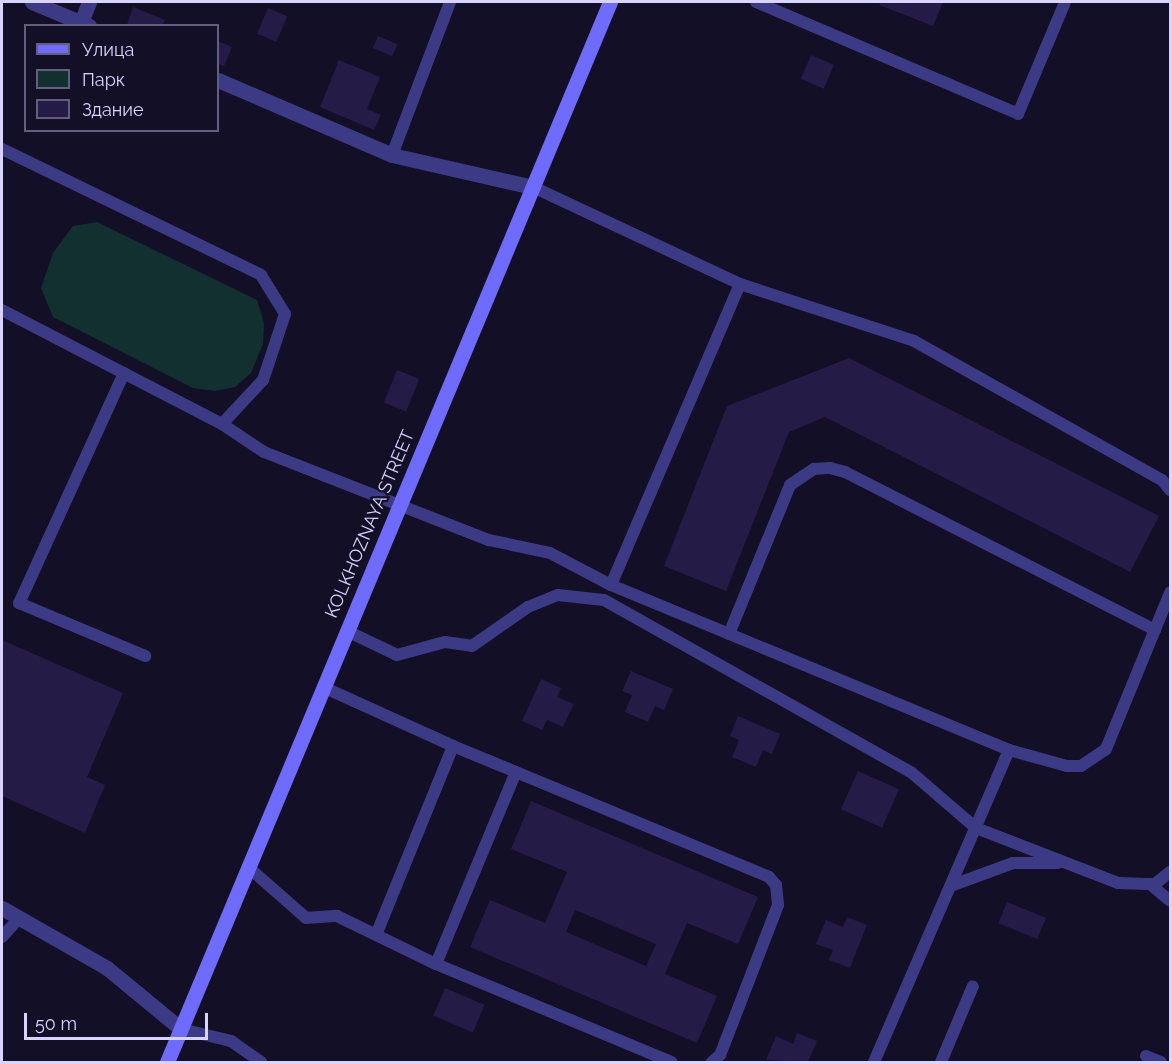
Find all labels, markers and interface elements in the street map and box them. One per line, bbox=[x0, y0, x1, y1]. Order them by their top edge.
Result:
legend bbox=[24, 24, 219, 132]
text: Улица bbox=[82, 39, 134, 60]
text: Парк bbox=[82, 69, 125, 90]
text: Здание bbox=[82, 99, 144, 120]
street label: KOLKHOZNAYA STREET bbox=[320, 427, 420, 621]
scale bar bbox=[27, 1001, 212, 1039]
text: 50 m bbox=[35, 1013, 77, 1034]

